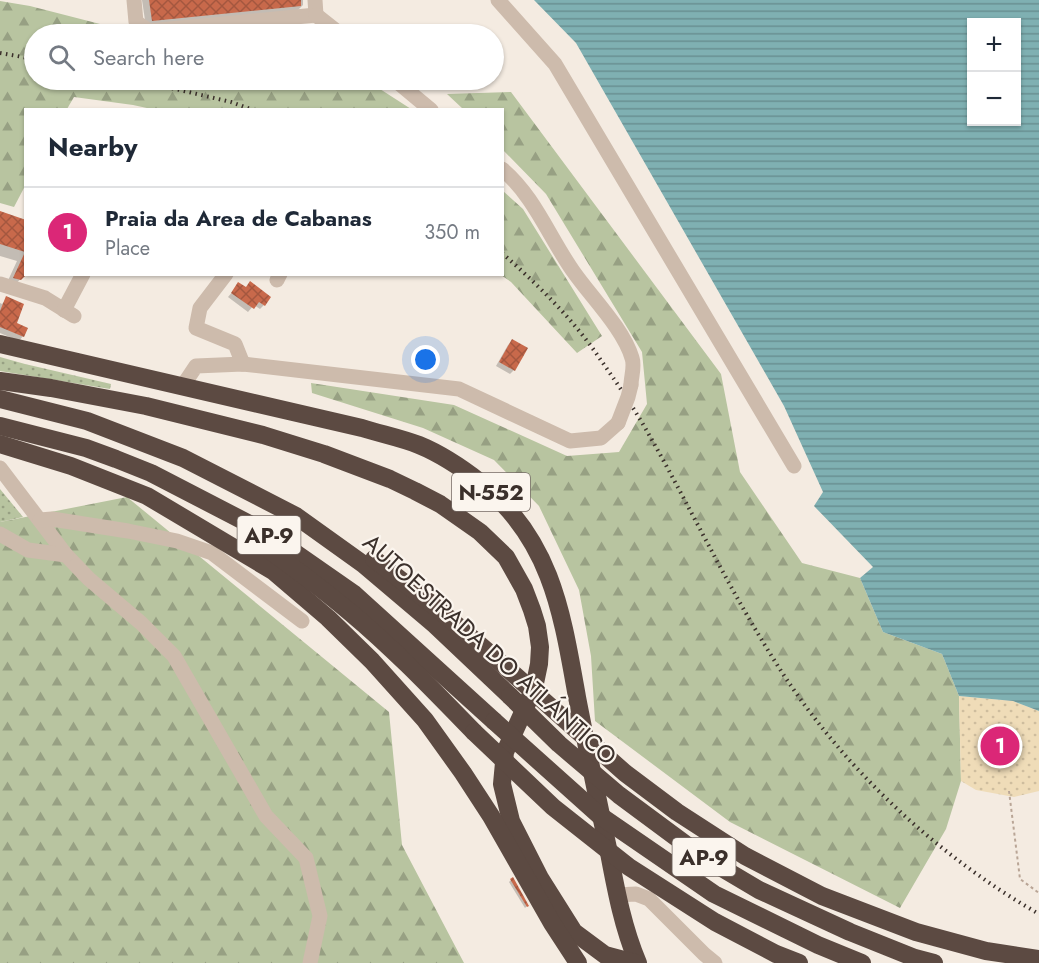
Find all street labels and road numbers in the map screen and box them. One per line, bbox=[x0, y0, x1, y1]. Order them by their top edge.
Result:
road number: N-552 bbox=[452, 473, 530, 511]
road number: AP-9 bbox=[238, 516, 300, 554]
street label: AUTOESTRADA DO ATLÁNTICO bbox=[355, 525, 625, 773]
road number: AP-9 bbox=[672, 838, 736, 876]

